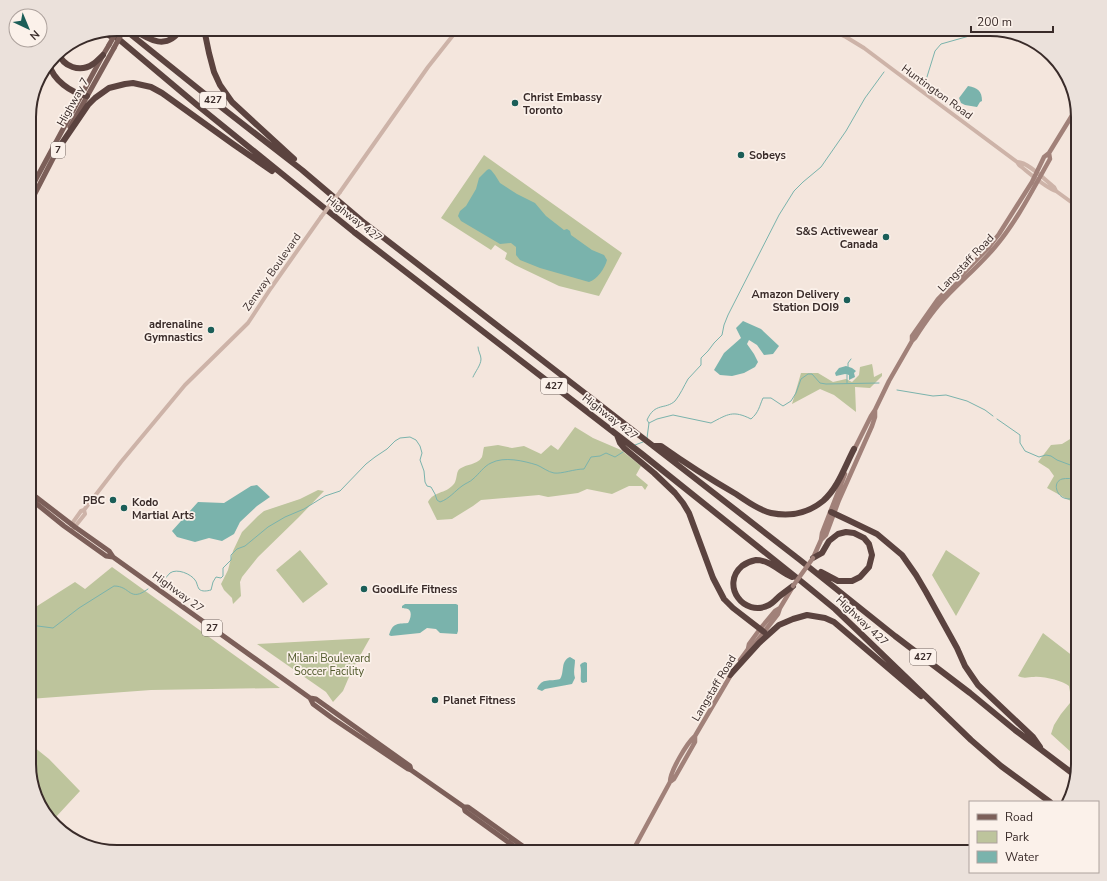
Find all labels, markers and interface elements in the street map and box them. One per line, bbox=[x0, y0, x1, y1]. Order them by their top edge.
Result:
north arrow bbox=[8, 8, 48, 48]
scale bar bbox=[971, 8, 1053, 34]
text: 200 m bbox=[977, 14, 1012, 30]
text: N bbox=[26, 27, 43, 43]
street label: Huntington Road bbox=[898, 61, 976, 123]
street label: Highway 7 bbox=[53, 75, 93, 129]
place label: Christ Embassy Toronto bbox=[523, 90, 602, 118]
road number: 427 bbox=[200, 92, 226, 108]
marker: Christ Embassy Toronto bbox=[510, 98, 520, 108]
road number: 7 bbox=[51, 142, 65, 158]
place label: Sobeys bbox=[749, 148, 786, 163]
marker: Sobeys bbox=[736, 150, 746, 160]
street label: Highway 427 bbox=[323, 193, 385, 245]
place label: S&S Activewear Canada bbox=[796, 224, 879, 252]
street label: Zenway Boulevard bbox=[239, 230, 305, 314]
street label: Langstaff Road bbox=[935, 231, 997, 295]
marker: S&S Activewear Canada bbox=[881, 232, 891, 242]
place label: Amazon Delivery Station DOI9 bbox=[752, 287, 839, 315]
marker: Amazon Delivery Station DOI9 bbox=[842, 295, 852, 305]
place label: adrenaline Gymnastics bbox=[144, 317, 203, 345]
marker: adrenaline Gymnastics bbox=[206, 325, 216, 335]
road number: 427 bbox=[541, 378, 567, 394]
street label: Highway 427 bbox=[579, 391, 641, 443]
place label: PBC bbox=[83, 493, 106, 508]
marker: PBC bbox=[108, 495, 118, 505]
place label: Kodo Martial Arts bbox=[132, 495, 194, 523]
marker: Kodo Martial Arts bbox=[119, 503, 129, 513]
street label: Highway 27 bbox=[149, 568, 207, 616]
place label: GoodLife Fitness bbox=[372, 582, 458, 597]
marker: GoodLife Fitness bbox=[359, 584, 369, 594]
street label: Highway 427 bbox=[832, 593, 892, 649]
road number: 27 bbox=[202, 620, 222, 636]
road number: 427 bbox=[910, 649, 936, 665]
park label: Milani Boulevard Soccer Facility bbox=[287, 651, 371, 679]
street label: Langstaff Road bbox=[688, 652, 740, 724]
place label: Planet Fitness bbox=[443, 693, 516, 708]
marker: Planet Fitness bbox=[430, 695, 440, 705]
legend bbox=[969, 801, 1099, 873]
text: Road bbox=[1005, 809, 1033, 825]
text: Park bbox=[1005, 829, 1030, 845]
text: Water bbox=[1005, 849, 1039, 865]

